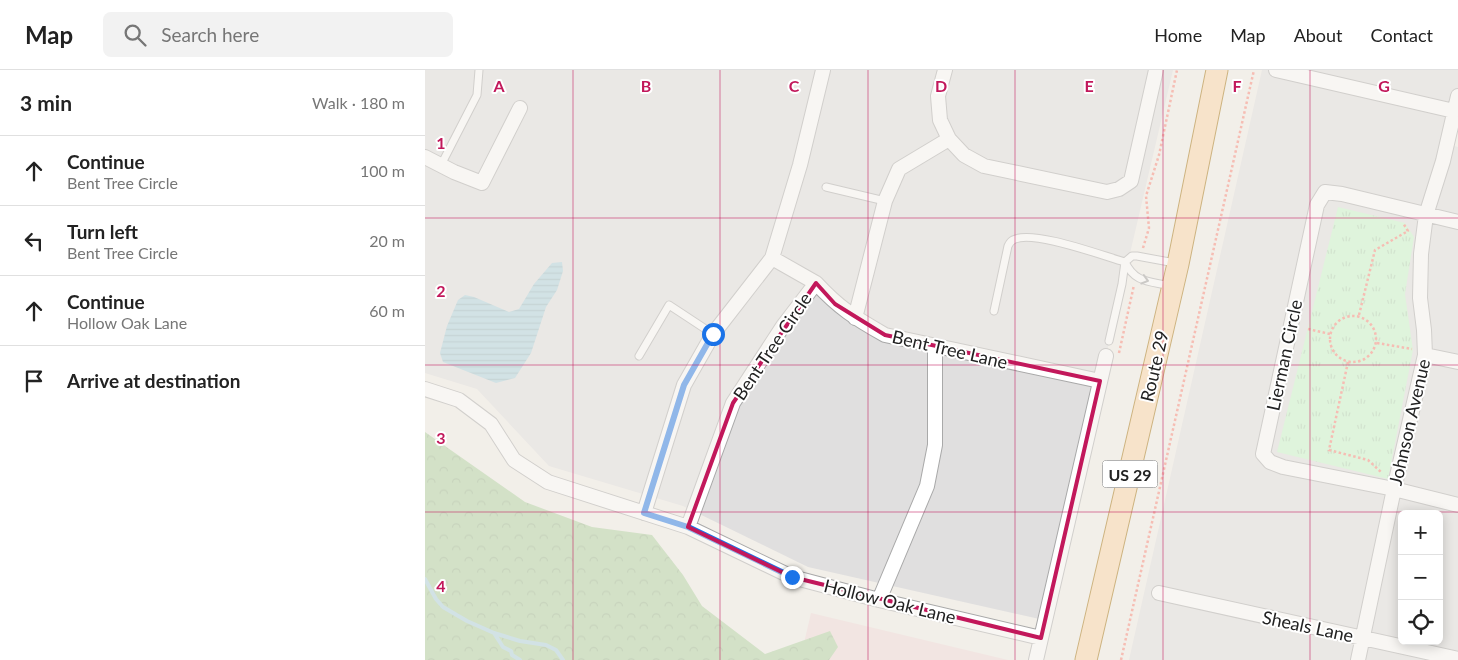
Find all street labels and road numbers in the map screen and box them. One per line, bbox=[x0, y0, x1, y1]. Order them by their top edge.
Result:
street label: Bent Tree Circle bbox=[728, 288, 816, 404]
street label: Lierman Circle bbox=[1262, 297, 1306, 413]
street label: Bent Tree Lane bbox=[890, 325, 1010, 373]
street label: Route 29 bbox=[1135, 328, 1173, 404]
street label: Johnson Avenue bbox=[1384, 357, 1434, 487]
road number: US 29 bbox=[1103, 460, 1157, 488]
street label: Hollow Oak Lane bbox=[822, 574, 958, 628]
street label: Sheals Lane bbox=[1260, 606, 1356, 646]

